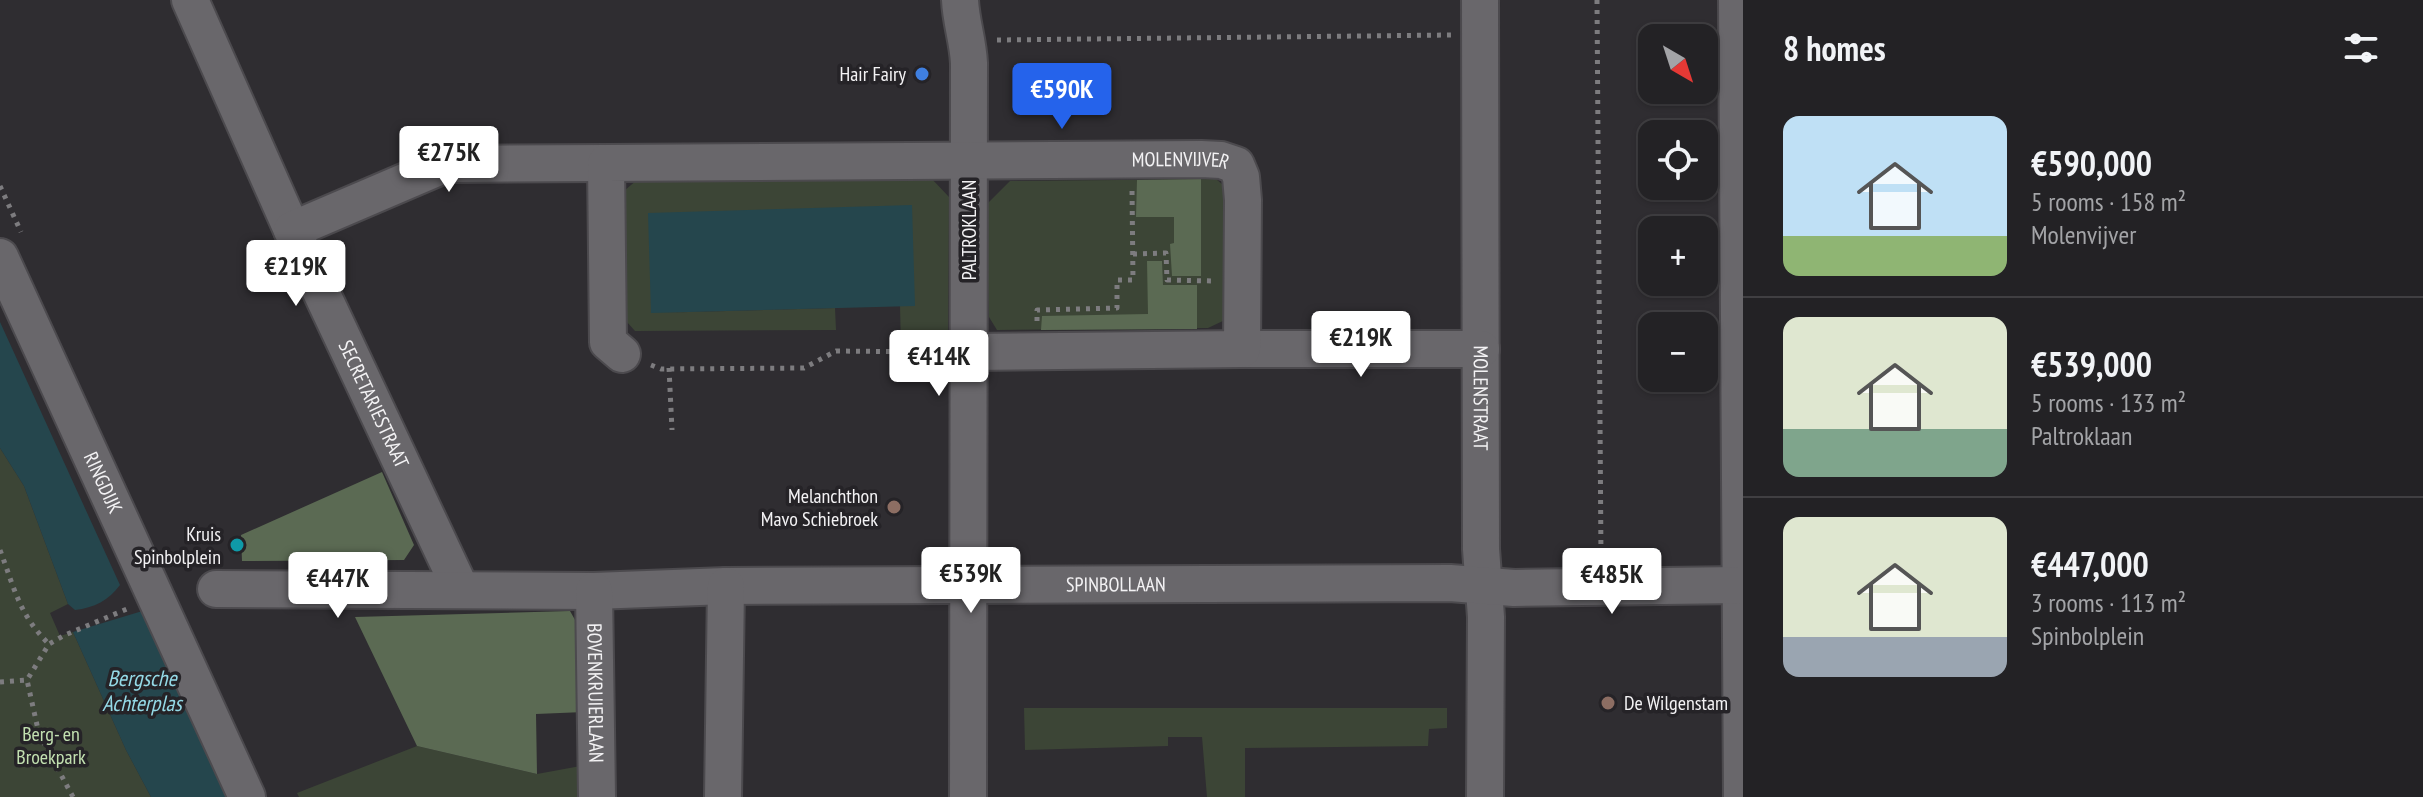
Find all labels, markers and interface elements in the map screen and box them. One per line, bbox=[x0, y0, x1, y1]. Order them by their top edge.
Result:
north arrow bbox=[1638, 24, 1718, 104]
map controls bbox=[1638, 24, 1718, 392]
text: 8 homes bbox=[1783, 26, 1886, 70]
icon: filters bbox=[2339, 26, 2383, 70]
place label: Hair Fairy bbox=[840, 61, 906, 87]
pin: €590K bbox=[1006, 63, 1118, 131]
marker: Hair Fairy bbox=[913, 65, 931, 83]
text: €590K bbox=[1030, 72, 1094, 105]
button: locate bbox=[1638, 120, 1718, 200]
pin: €275K bbox=[393, 126, 505, 194]
text: €275K bbox=[417, 135, 481, 168]
text: €590,000 bbox=[2031, 141, 2152, 185]
street label: MOLENVIJVER bbox=[1132, 146, 1233, 175]
icon: home bbox=[1847, 148, 1943, 244]
street label: PALTROKLAAN bbox=[956, 180, 982, 280]
text: 5 rooms · 158 m² bbox=[2031, 185, 2186, 218]
button: + bbox=[1638, 216, 1718, 296]
text: Molenvijver bbox=[2031, 218, 2136, 251]
pin: €219K bbox=[240, 240, 352, 308]
text: €219K bbox=[264, 249, 328, 282]
pin: €219K bbox=[1305, 311, 1417, 379]
button: − bbox=[1638, 312, 1718, 392]
text: €219K bbox=[1329, 320, 1393, 353]
pin: €414K bbox=[883, 330, 995, 398]
street label: SECRETARIESTRAAT bbox=[333, 336, 415, 472]
text: €414K bbox=[907, 339, 971, 372]
text: €539,000 bbox=[2031, 342, 2152, 386]
street label: MOLENSTRAAT bbox=[1468, 346, 1494, 450]
icon: home bbox=[1847, 349, 1943, 445]
text: 5 rooms · 133 m² bbox=[2031, 386, 2186, 419]
text: Paltroklaan bbox=[2031, 419, 2132, 452]
street label: RINGDIJK bbox=[78, 448, 129, 517]
place label: Melanchthon Mavo Schiebroek bbox=[761, 483, 878, 532]
marker: Melanchthon Mavo Schiebroek bbox=[885, 498, 903, 516]
place label: Kruis Spinbolplein bbox=[134, 521, 221, 570]
marker: Kruis Spinbolplein bbox=[228, 536, 246, 554]
text: €447,000 bbox=[2031, 542, 2149, 586]
pin: €539K bbox=[915, 547, 1027, 615]
pin: €485K bbox=[1556, 548, 1668, 616]
icon: home bbox=[1847, 549, 1943, 645]
pin: €447K bbox=[282, 552, 394, 620]
text: €539K bbox=[939, 556, 1003, 589]
text: €485K bbox=[1580, 557, 1644, 590]
text: €447K bbox=[306, 561, 370, 594]
street label: SPINBOLLAAN bbox=[1066, 571, 1166, 598]
text: 3 rooms · 113 m² bbox=[2031, 586, 2186, 619]
text: Spinbolplein bbox=[2031, 619, 2144, 652]
street label: BOVENKRUIERLAAN bbox=[581, 623, 609, 763]
water label: Bergsche Achterplas bbox=[102, 664, 184, 717]
place label: De Wilgenstam bbox=[1624, 690, 1728, 716]
marker: De Wilgenstam bbox=[1599, 694, 1617, 712]
park label: Berg- en Broekpark bbox=[16, 721, 86, 770]

